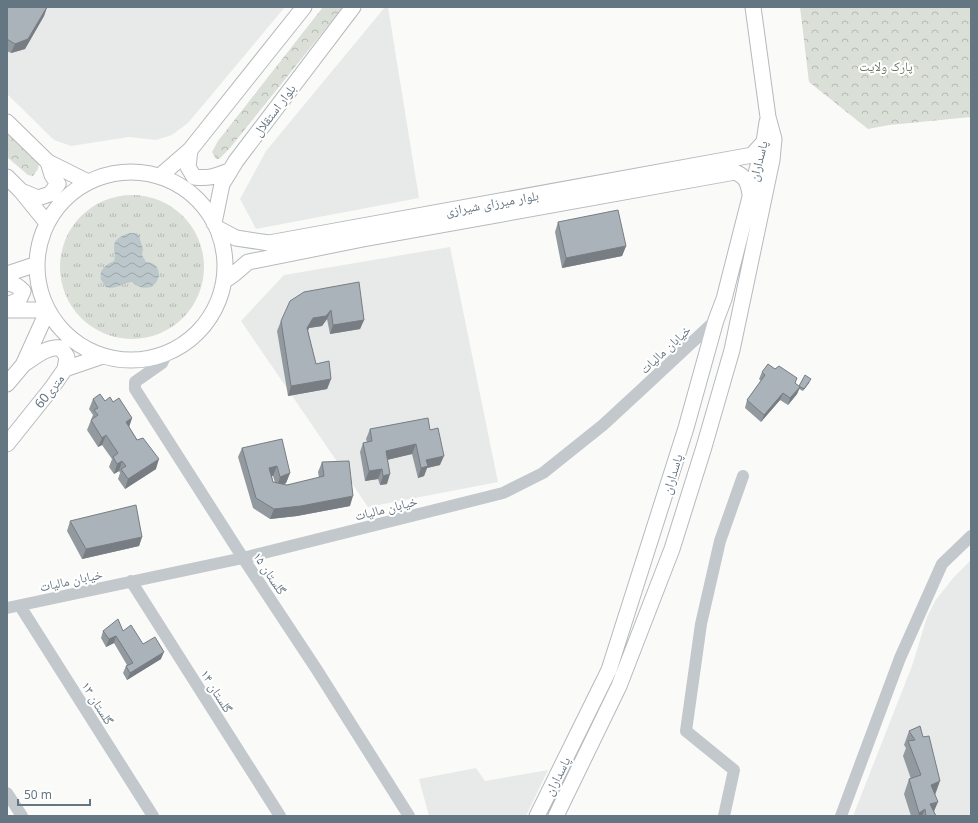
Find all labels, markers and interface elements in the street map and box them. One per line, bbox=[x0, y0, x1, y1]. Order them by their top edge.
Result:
park label: پارک ولایت bbox=[859, 57, 913, 75]
street label: بلوار استقلال bbox=[248, 80, 300, 140]
street label: پاسداران bbox=[744, 139, 772, 183]
street label: بلوار میرزای شیرازی bbox=[444, 186, 540, 220]
street label: خیابان مالیات bbox=[635, 321, 695, 377]
street label: 60متری bbox=[30, 370, 68, 412]
street label: پاسداران bbox=[657, 451, 687, 496]
street label: خیابان مالیات bbox=[353, 492, 419, 524]
street label: گلستان ۱۵ bbox=[249, 548, 291, 598]
street label: خیابان مالیات bbox=[38, 565, 104, 595]
street label: گلستان ۱۴ bbox=[197, 666, 238, 717]
street label: گلستان ۱۳ bbox=[78, 678, 119, 729]
street label: پاسداران bbox=[540, 753, 575, 799]
scale bar bbox=[18, 781, 90, 807]
text: 50 m bbox=[24, 786, 52, 803]

